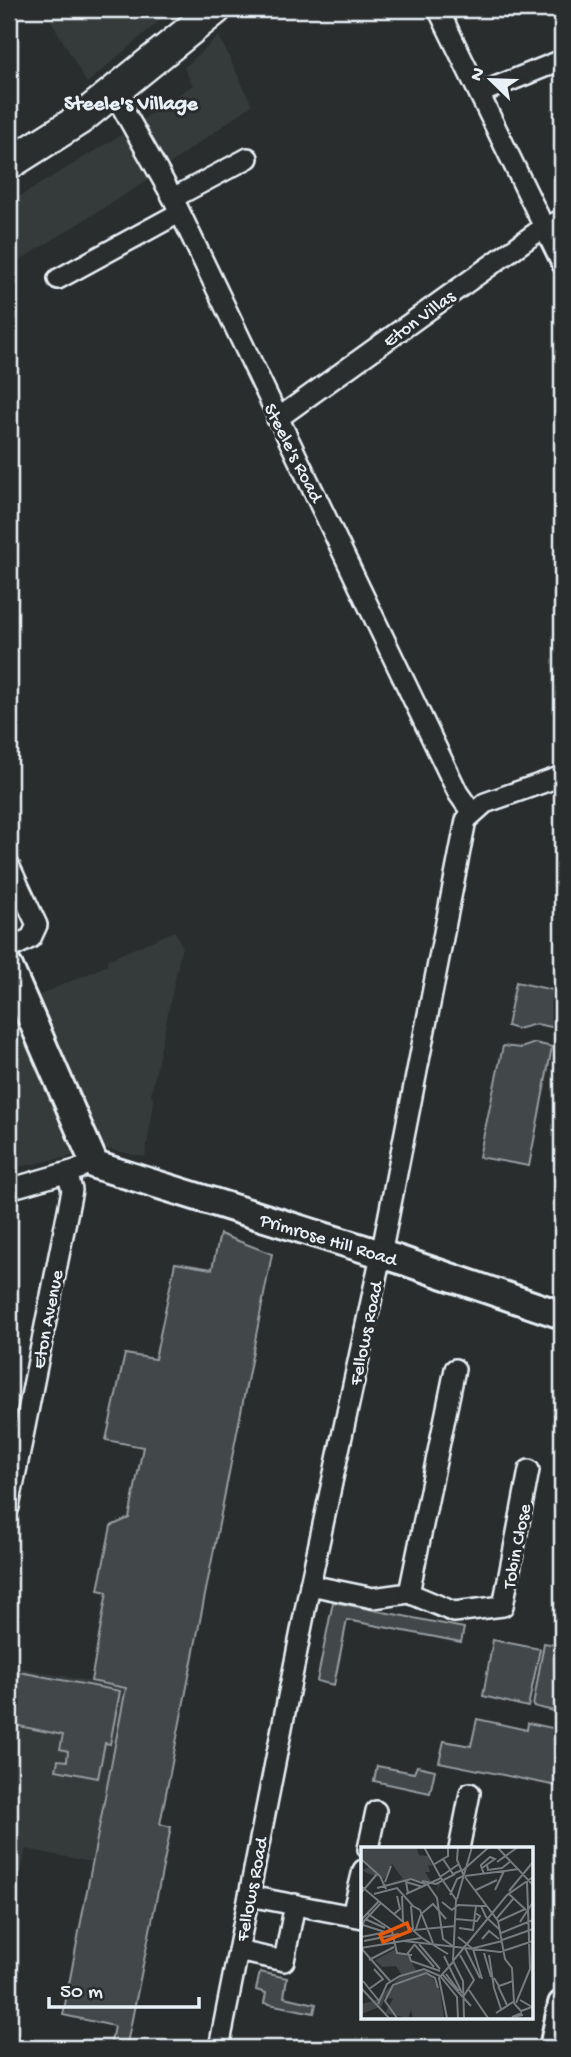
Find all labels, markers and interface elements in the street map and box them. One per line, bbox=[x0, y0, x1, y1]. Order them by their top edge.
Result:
north arrow bbox=[456, 46, 526, 116]
text: N bbox=[466, 65, 492, 85]
district label: Steele's Village bbox=[64, 93, 199, 118]
street label: Eton Villas bbox=[379, 285, 461, 354]
street label: Steele's Road bbox=[257, 400, 327, 509]
street label: Primrose Hill Road bbox=[256, 1209, 401, 1274]
street label: Eton Avenue bbox=[29, 1268, 70, 1371]
street label: Fellows Road bbox=[345, 1278, 390, 1389]
street label: Tobin Close bbox=[499, 1502, 538, 1592]
street label: Fellows Road bbox=[232, 1834, 275, 1945]
inset map bbox=[361, 1847, 532, 2018]
scale bar bbox=[49, 1966, 200, 2010]
text: 50 m bbox=[60, 1981, 103, 2006]

